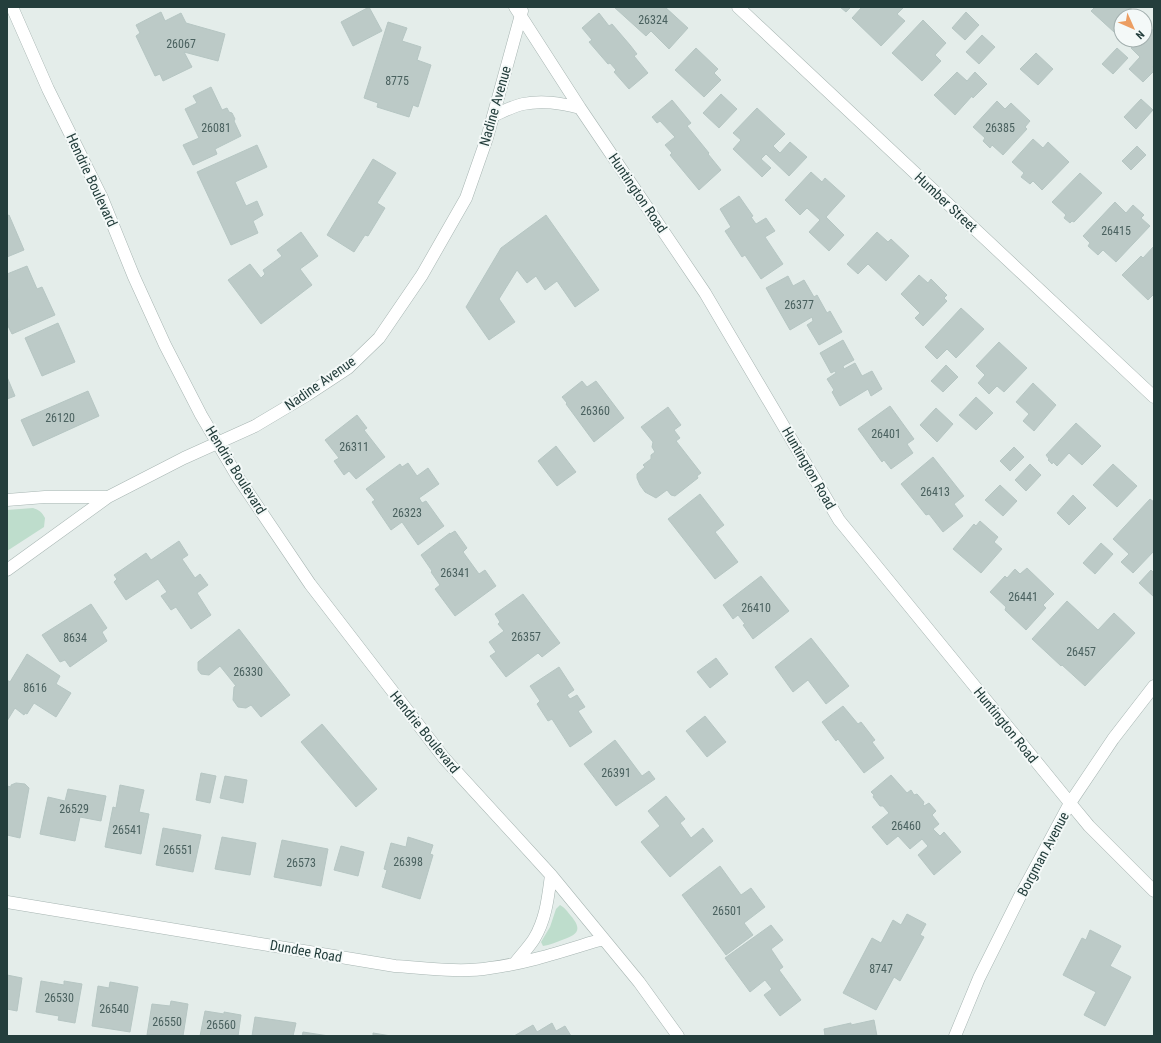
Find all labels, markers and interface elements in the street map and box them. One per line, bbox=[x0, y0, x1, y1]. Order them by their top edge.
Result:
north arrow bbox=[1113, 8, 1153, 48]
house number: 26324 bbox=[638, 13, 668, 27]
text: N bbox=[1133, 28, 1147, 42]
house number: 26067 bbox=[166, 37, 196, 51]
street label: Nadine Avenue bbox=[476, 64, 514, 148]
house number: 8775 bbox=[385, 74, 409, 88]
house number: 26081 bbox=[201, 121, 231, 135]
house number: 26385 bbox=[985, 121, 1015, 135]
street label: Hendrie Boulevard bbox=[63, 131, 121, 229]
street label: Huntington Road bbox=[606, 150, 670, 236]
street label: Humber Street bbox=[911, 169, 981, 235]
house number: 26415 bbox=[1101, 224, 1131, 238]
house number: 26377 bbox=[784, 298, 814, 312]
street label: Nadine Avenue bbox=[282, 353, 359, 413]
house number: 26360 bbox=[580, 404, 610, 418]
house number: 26120 bbox=[45, 411, 75, 425]
street label: Hendrie Boulevard bbox=[202, 423, 270, 517]
street label: Huntington Road bbox=[779, 424, 839, 512]
house number: 26401 bbox=[871, 427, 901, 441]
house number: 26311 bbox=[339, 440, 369, 454]
house number: 26413 bbox=[920, 485, 950, 499]
house number: 26323 bbox=[392, 506, 422, 520]
house number: 26341 bbox=[440, 566, 470, 580]
house number: 26441 bbox=[1008, 590, 1038, 604]
house number: 26410 bbox=[741, 601, 771, 615]
house number: 26357 bbox=[511, 630, 541, 644]
house number: 8634 bbox=[63, 631, 87, 645]
house number: 26457 bbox=[1066, 645, 1096, 659]
house number: 26330 bbox=[233, 665, 263, 679]
house number: 8616 bbox=[23, 681, 47, 695]
street label: Huntington Road bbox=[971, 684, 1041, 766]
street label: Hendrie Boulevard bbox=[387, 688, 463, 776]
house number: 26391 bbox=[601, 766, 631, 780]
house number: 26529 bbox=[59, 802, 89, 816]
street label: Borgman Avenue bbox=[1014, 809, 1072, 899]
house number: 26460 bbox=[891, 819, 921, 833]
house number: 26541 bbox=[112, 823, 142, 837]
house number: 26551 bbox=[163, 843, 193, 857]
house number: 26398 bbox=[393, 855, 423, 869]
house number: 26573 bbox=[286, 856, 316, 870]
house number: 26501 bbox=[712, 904, 742, 918]
street label: Dundee Road bbox=[269, 937, 343, 965]
house number: 8747 bbox=[869, 962, 893, 976]
house number: 26530 bbox=[44, 991, 74, 1005]
house number: 26540 bbox=[99, 1002, 129, 1016]
house number: 26550 bbox=[152, 1015, 182, 1029]
house number: 26560 bbox=[206, 1018, 236, 1032]

